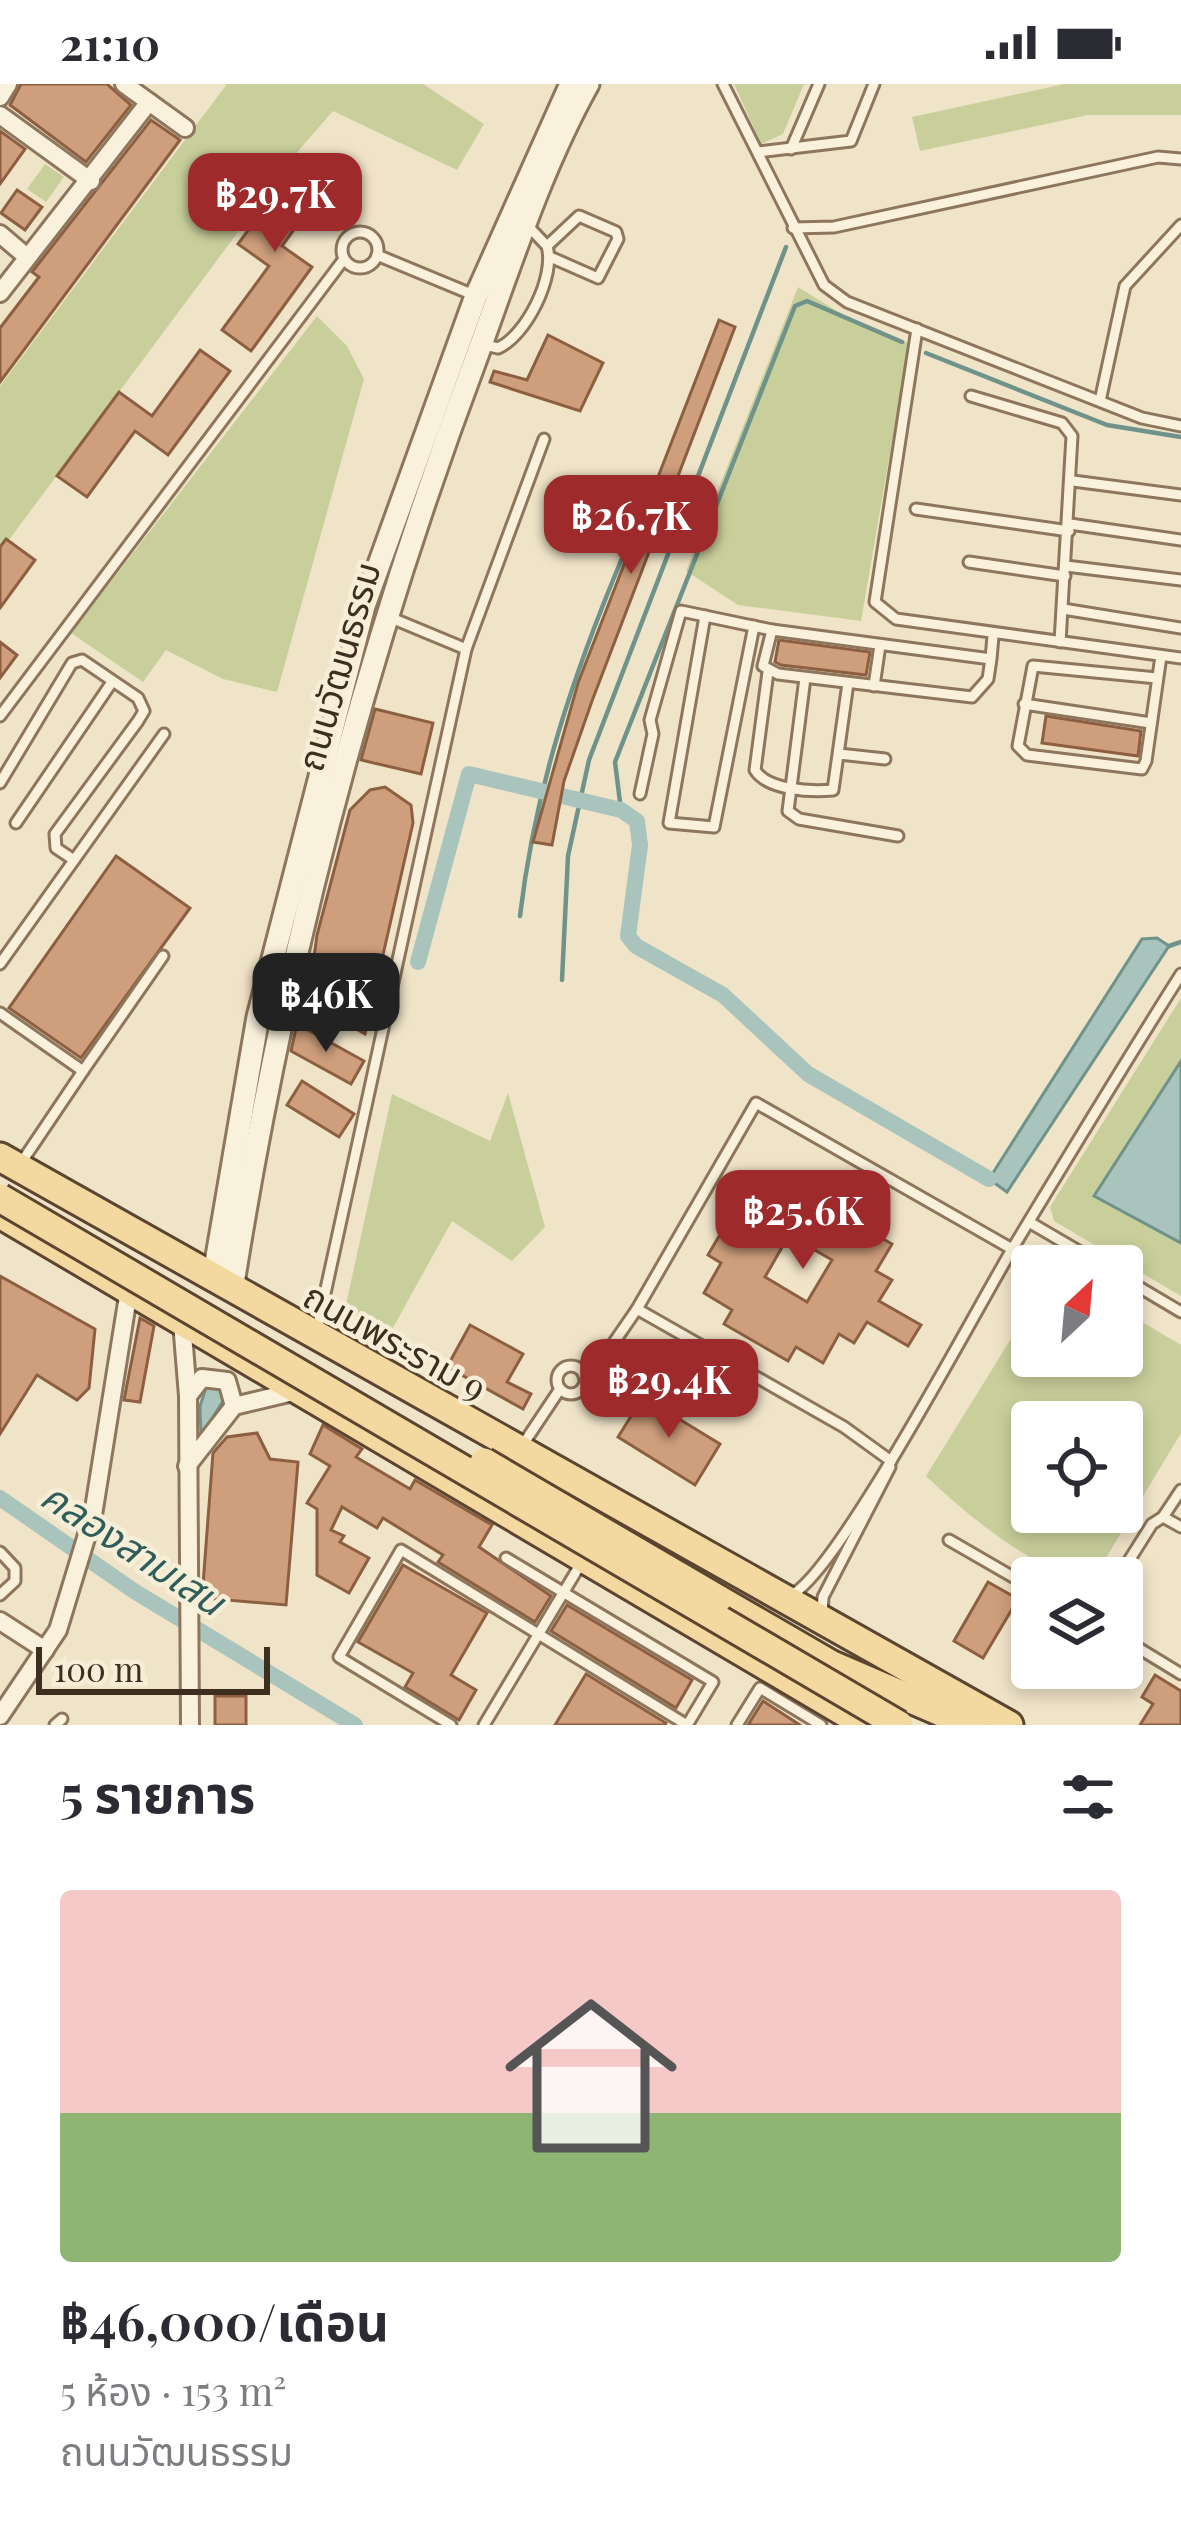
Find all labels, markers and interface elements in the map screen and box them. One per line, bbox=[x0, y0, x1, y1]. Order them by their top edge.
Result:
text: 21:10 bbox=[60, 12, 160, 72]
pin: ฿29.7K bbox=[177, 153, 373, 255]
text: ฿29.7K bbox=[215, 166, 335, 218]
pin: ฿26.7K bbox=[533, 475, 729, 577]
text: ฿26.7K bbox=[571, 488, 691, 540]
street label: ถนนวัฒนธรรม bbox=[284, 556, 390, 776]
pin: ฿46K bbox=[255, 953, 397, 1055]
text: ฿46K bbox=[280, 966, 372, 1018]
pin: ฿25.6K bbox=[705, 1170, 901, 1272]
text: ฿25.6K bbox=[742, 1183, 864, 1235]
north arrow bbox=[1011, 1245, 1143, 1377]
map controls bbox=[1011, 1245, 1143, 1689]
street label: ถนนพระราม 9 bbox=[296, 1270, 496, 1410]
pin: ฿29.4K bbox=[571, 1339, 767, 1441]
text: ฿29.4K bbox=[607, 1352, 731, 1404]
button: locate bbox=[1011, 1401, 1143, 1533]
water label: คลองสามเสน bbox=[32, 1468, 238, 1627]
button: layers bbox=[1011, 1557, 1143, 1689]
scale bar bbox=[36, 1641, 270, 1694]
text: 100 m bbox=[54, 1646, 143, 1690]
text: 5 รายการ bbox=[60, 1758, 255, 1826]
icon: filters bbox=[1055, 1764, 1121, 1830]
icon: home bbox=[483, 1968, 699, 2184]
text: ฿46,000/เดือน bbox=[60, 2286, 389, 2354]
text: 5 ห้อง · 153 m² bbox=[60, 2364, 287, 2416]
text: ถนนวัฒนธรรม bbox=[60, 2424, 293, 2476]

